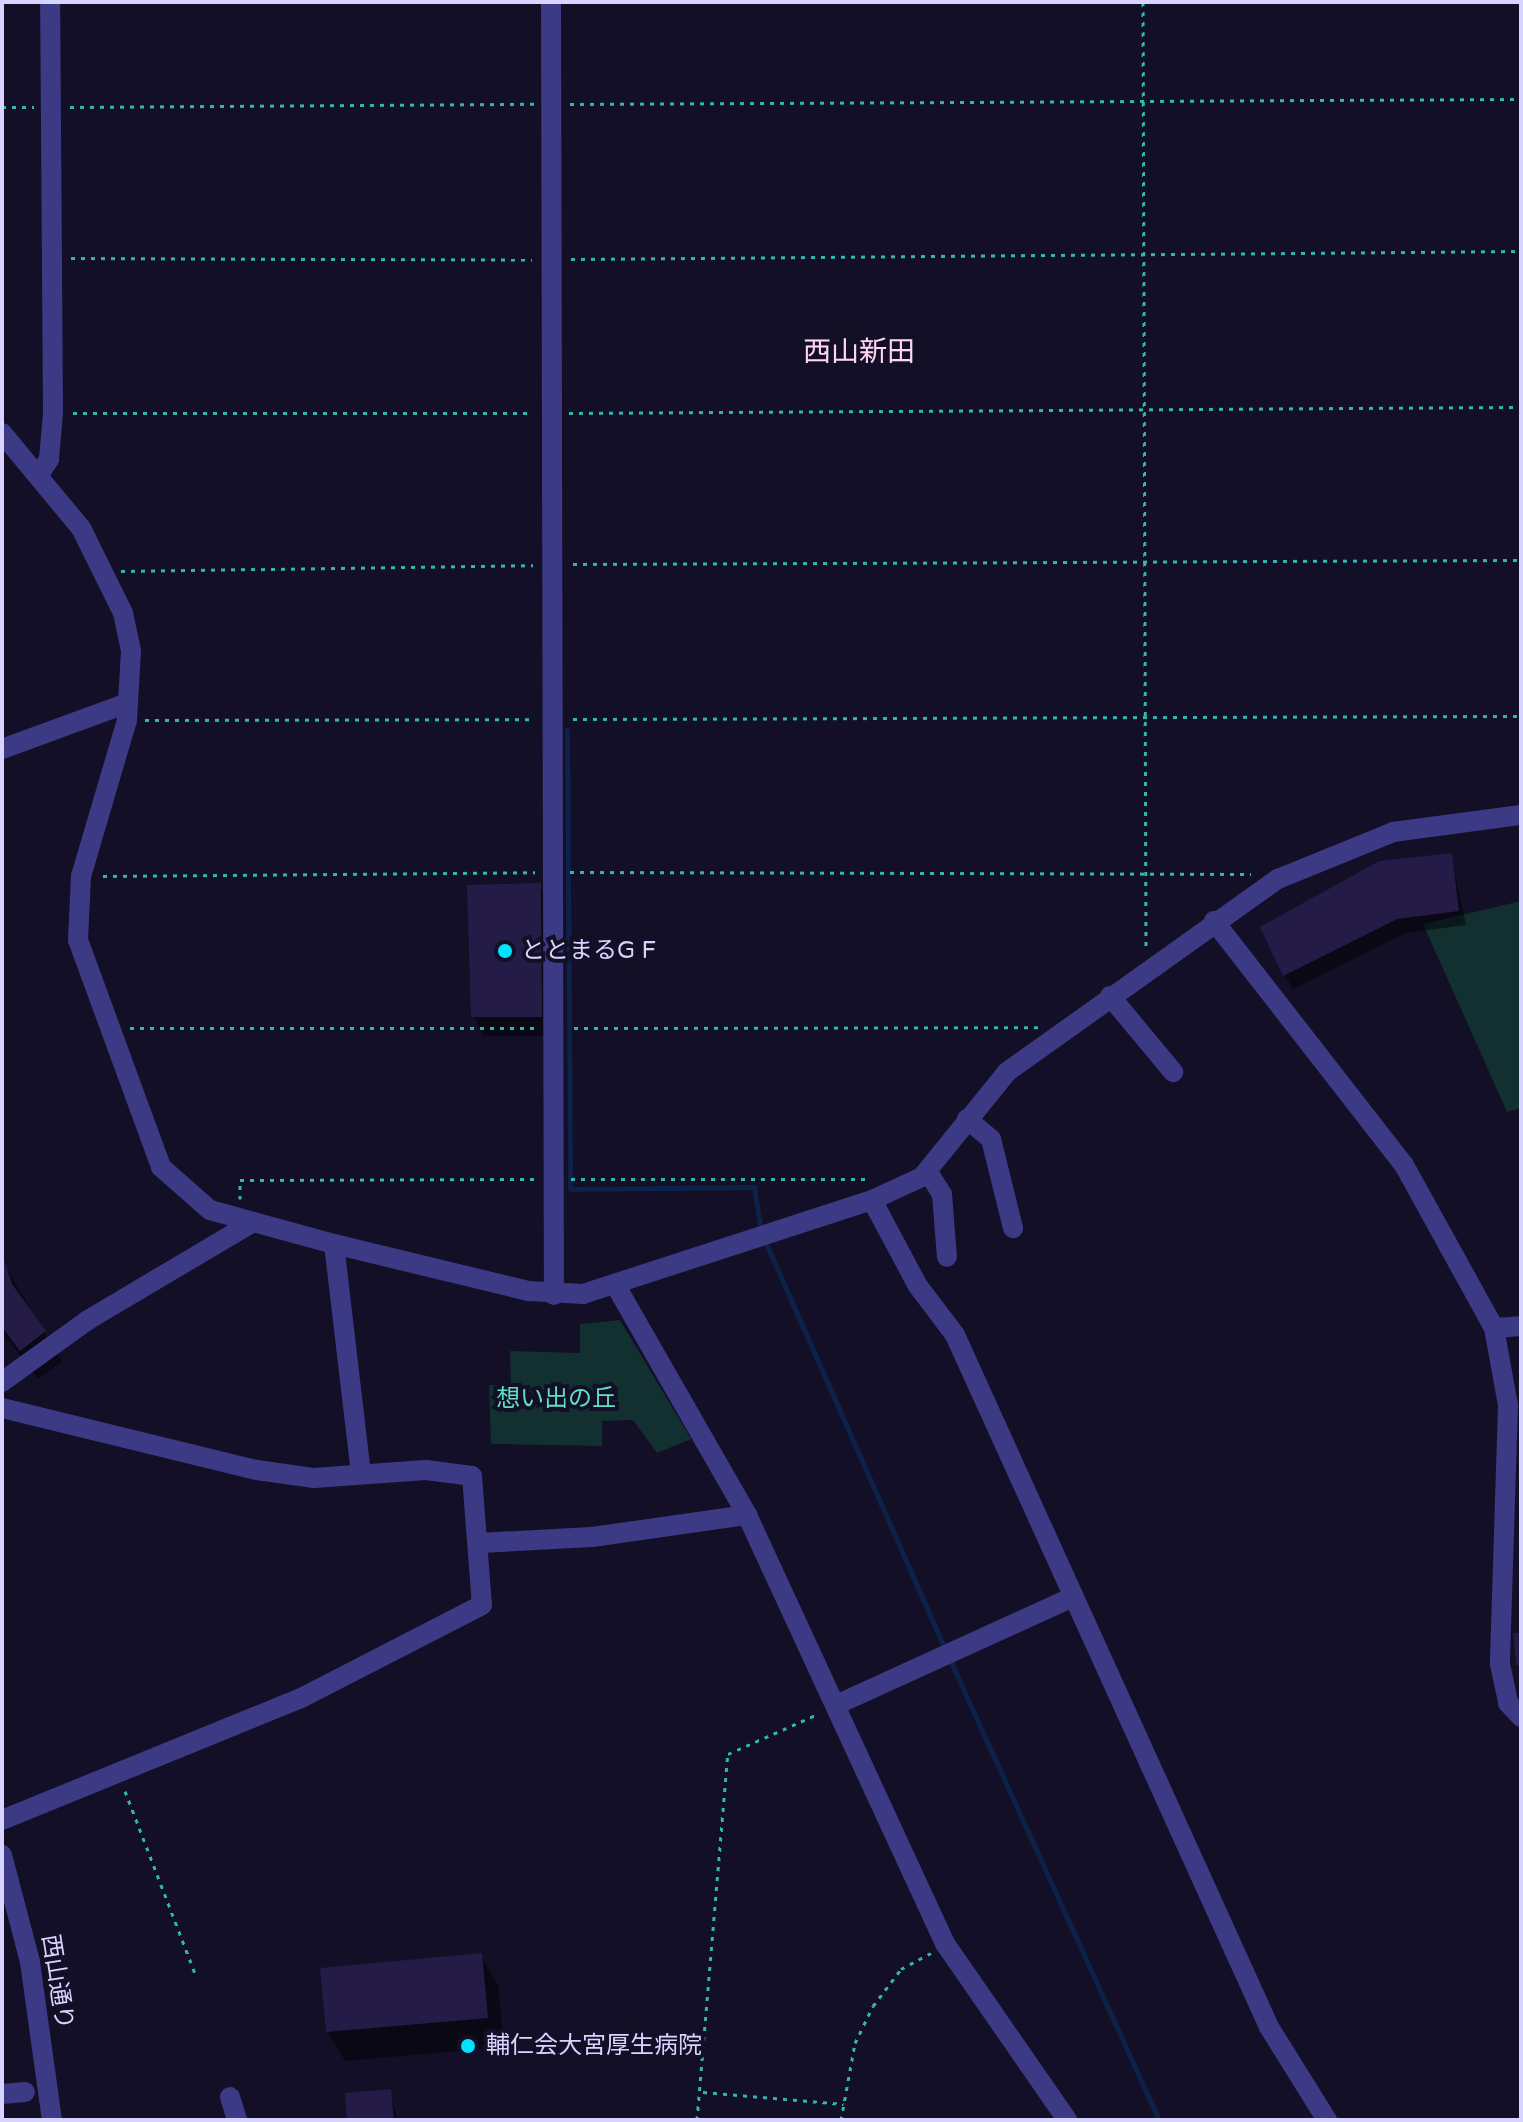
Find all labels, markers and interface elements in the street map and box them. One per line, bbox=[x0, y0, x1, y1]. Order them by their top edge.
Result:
district label: 西山新田 bbox=[803, 335, 915, 369]
place label: ととまるG F bbox=[521, 937, 656, 965]
marker: ととまるG F bbox=[496, 942, 514, 960]
park label: 想い出の丘 bbox=[496, 1385, 616, 1413]
street label: 西山通り bbox=[35, 1932, 79, 2032]
place label: 輔仁会大宮厚生病院 bbox=[486, 2032, 702, 2060]
marker: 輔仁会大宮厚生病院 bbox=[457, 2035, 479, 2057]

